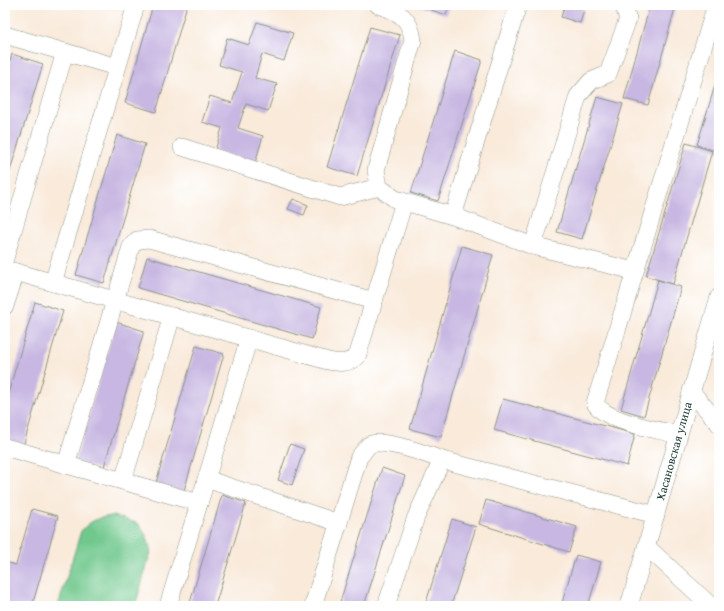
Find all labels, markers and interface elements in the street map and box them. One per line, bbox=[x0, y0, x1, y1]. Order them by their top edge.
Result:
street label: Хасановская улица bbox=[651, 399, 696, 502]

